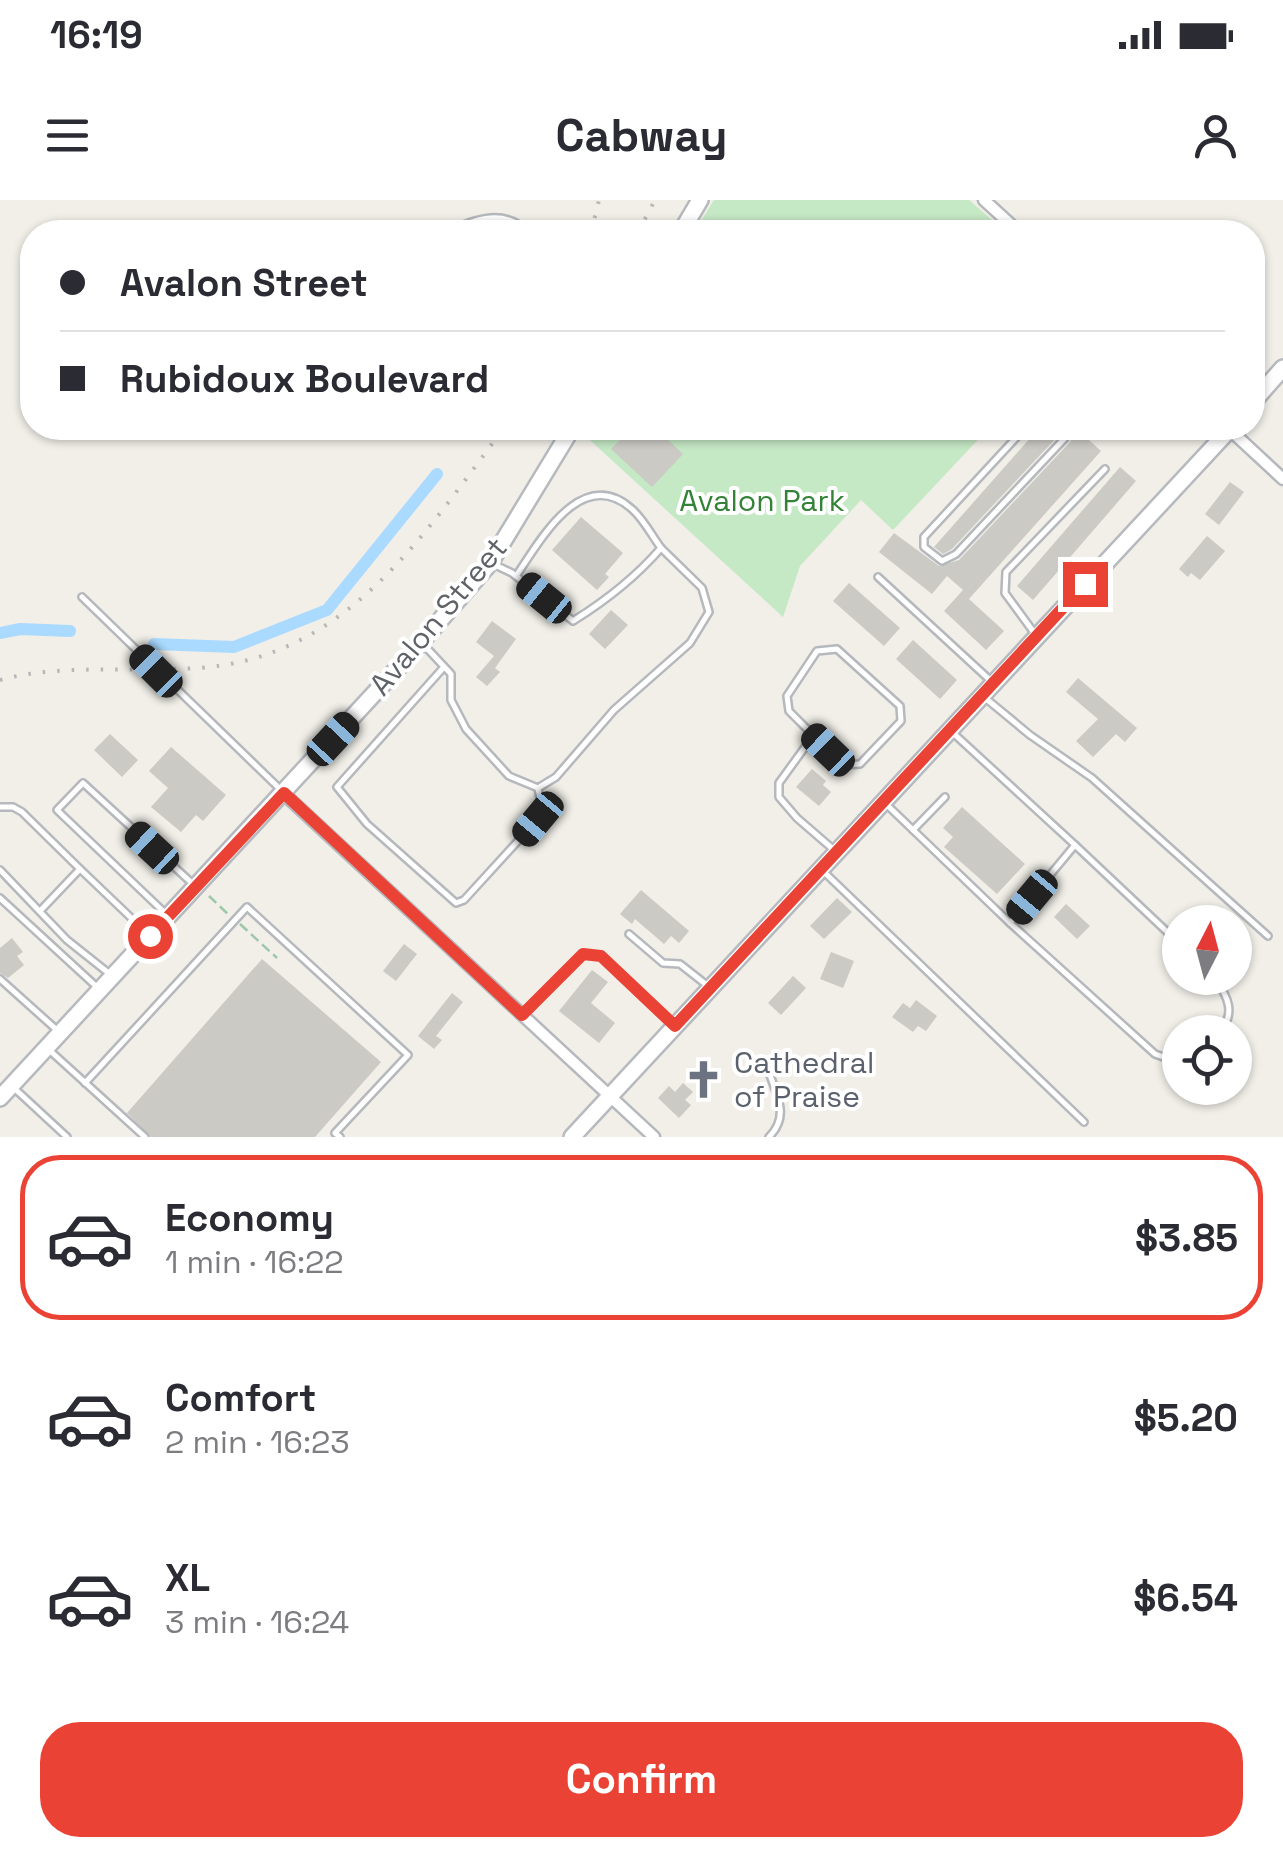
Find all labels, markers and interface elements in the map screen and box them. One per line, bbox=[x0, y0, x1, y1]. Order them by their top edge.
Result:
text: 16:19 bbox=[50, 11, 143, 59]
text: Cabway bbox=[556, 107, 728, 164]
icon: menu bbox=[40, 108, 95, 163]
icon: person bbox=[1188, 108, 1243, 163]
text: Avalon Street bbox=[120, 259, 368, 307]
text: Rubidoux Boulevard bbox=[120, 355, 489, 403]
park label: Avalon Park bbox=[679, 481, 845, 520]
street label: Avalon Street bbox=[360, 529, 516, 703]
route end bbox=[1063, 562, 1108, 607]
car bbox=[511, 567, 577, 629]
car bbox=[124, 639, 188, 703]
car bbox=[302, 707, 364, 771]
car bbox=[796, 718, 860, 782]
car bbox=[507, 786, 569, 852]
car bbox=[120, 817, 184, 879]
car bbox=[1001, 864, 1063, 930]
north arrow bbox=[1162, 905, 1252, 995]
map controls bbox=[1162, 905, 1252, 1105]
route start bbox=[128, 914, 173, 959]
button: locate bbox=[1162, 1015, 1252, 1105]
place label: Cathedral of Praise bbox=[734, 1043, 874, 1116]
church icon: Cathedral of Praise bbox=[683, 1058, 725, 1100]
icon: car bbox=[45, 1193, 135, 1283]
text: Economy bbox=[165, 1194, 334, 1242]
text: $3.85 bbox=[1135, 1214, 1238, 1262]
text: 1 min · 16:22 bbox=[165, 1242, 344, 1282]
icon: car bbox=[45, 1373, 135, 1463]
text: Comfort bbox=[165, 1374, 316, 1422]
text: $5.20 bbox=[1134, 1394, 1238, 1442]
text: 2 min · 16:23 bbox=[165, 1422, 350, 1462]
icon: car bbox=[45, 1553, 135, 1643]
text: XL bbox=[165, 1554, 210, 1602]
text: $6.54 bbox=[1133, 1574, 1238, 1622]
text: 3 min · 16:24 bbox=[165, 1602, 349, 1642]
button: Confirm bbox=[40, 1722, 1243, 1837]

